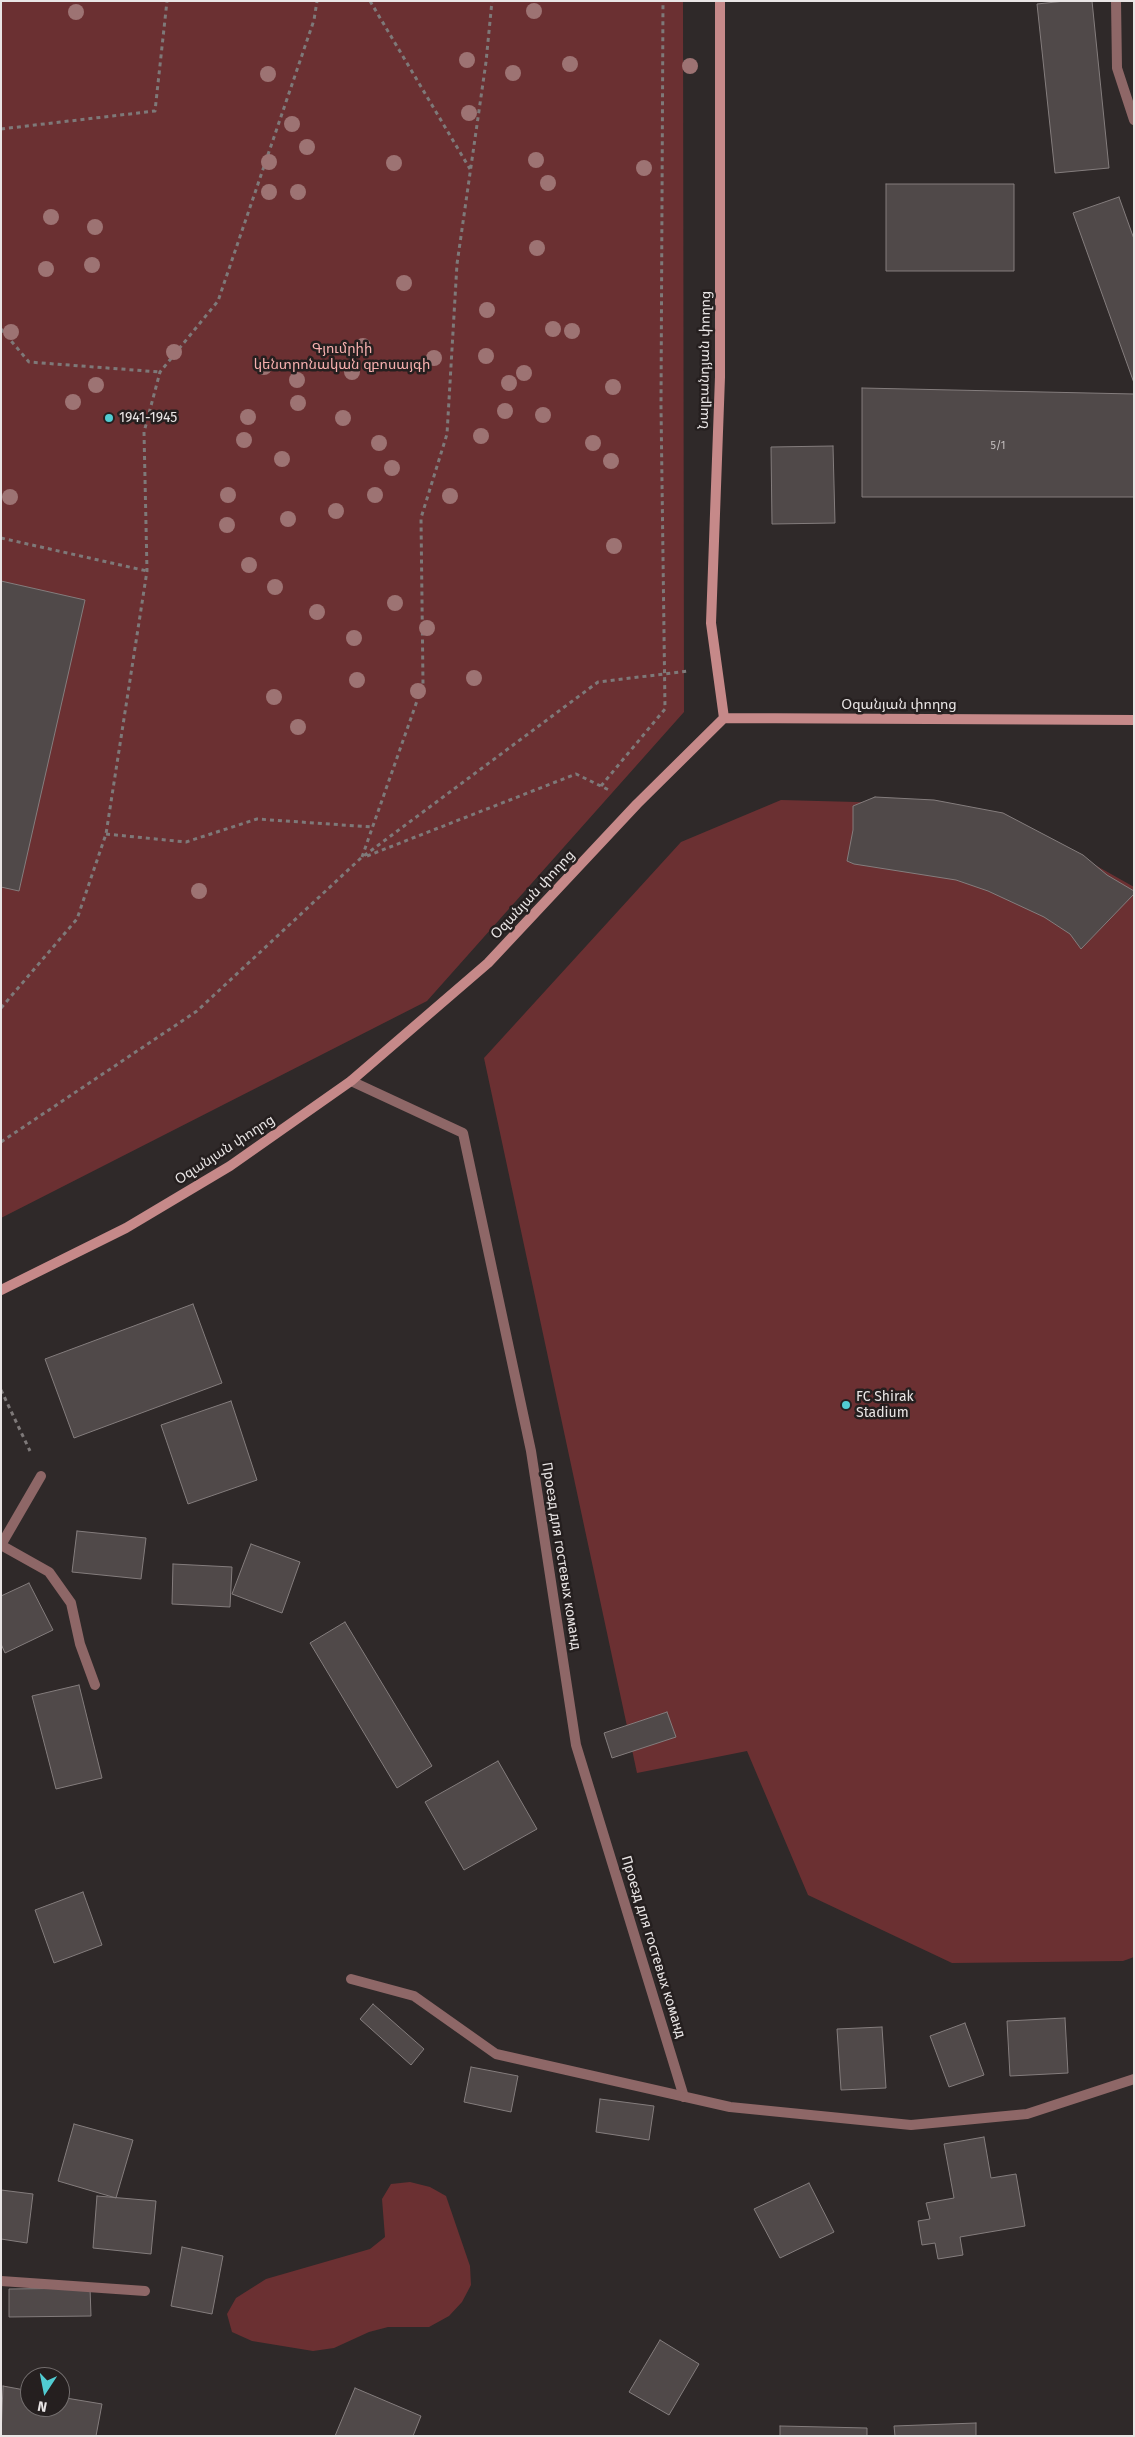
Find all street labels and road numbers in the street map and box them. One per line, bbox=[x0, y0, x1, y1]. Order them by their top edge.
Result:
street label: Նալբանդյան փողոց bbox=[695, 291, 715, 429]
street label: Օզանյան փողոց bbox=[841, 697, 957, 713]
street label: Օզանյան փողոց bbox=[488, 847, 578, 943]
street label: Օզանյան փողոց bbox=[172, 1112, 278, 1188]
street label: Проезд для гостевых команд bbox=[538, 1461, 584, 1651]
street label: Проезд для гостевых команд bbox=[617, 1854, 689, 2040]

